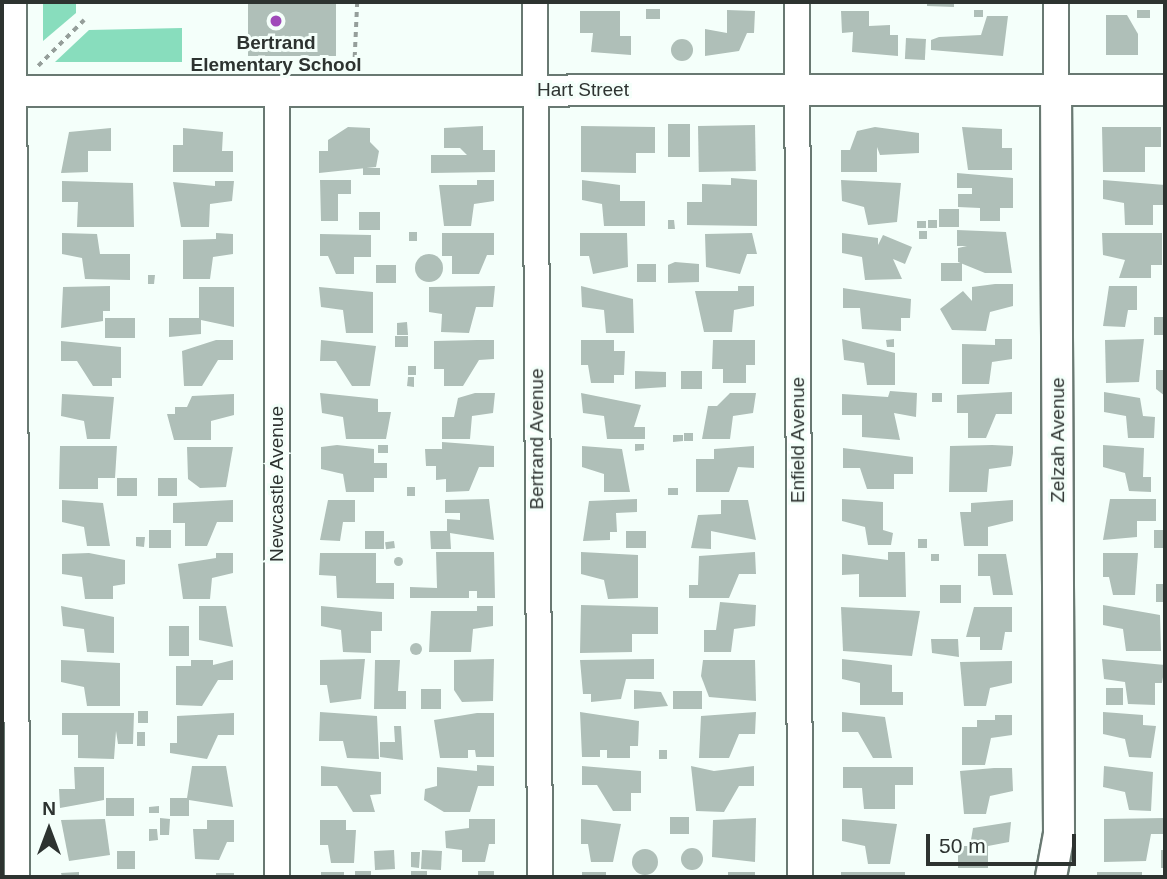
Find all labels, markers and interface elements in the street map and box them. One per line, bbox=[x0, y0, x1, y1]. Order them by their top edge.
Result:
marker: Bertrand Elementary School bbox=[268, 13, 284, 29]
place label: Bertrand Elementary School bbox=[190, 32, 362, 76]
street label: Hart Street bbox=[537, 79, 629, 101]
street label: Bertrand Avenue bbox=[526, 368, 548, 510]
street label: Enfield Avenue bbox=[787, 376, 809, 504]
street label: Zelzah Avenue bbox=[1047, 377, 1069, 503]
street label: Newcastle Avenue bbox=[266, 405, 288, 563]
north arrow bbox=[14, 795, 84, 865]
text: N bbox=[42, 798, 56, 819]
scale bar bbox=[929, 820, 1080, 864]
text: 50 m bbox=[939, 834, 986, 857]

